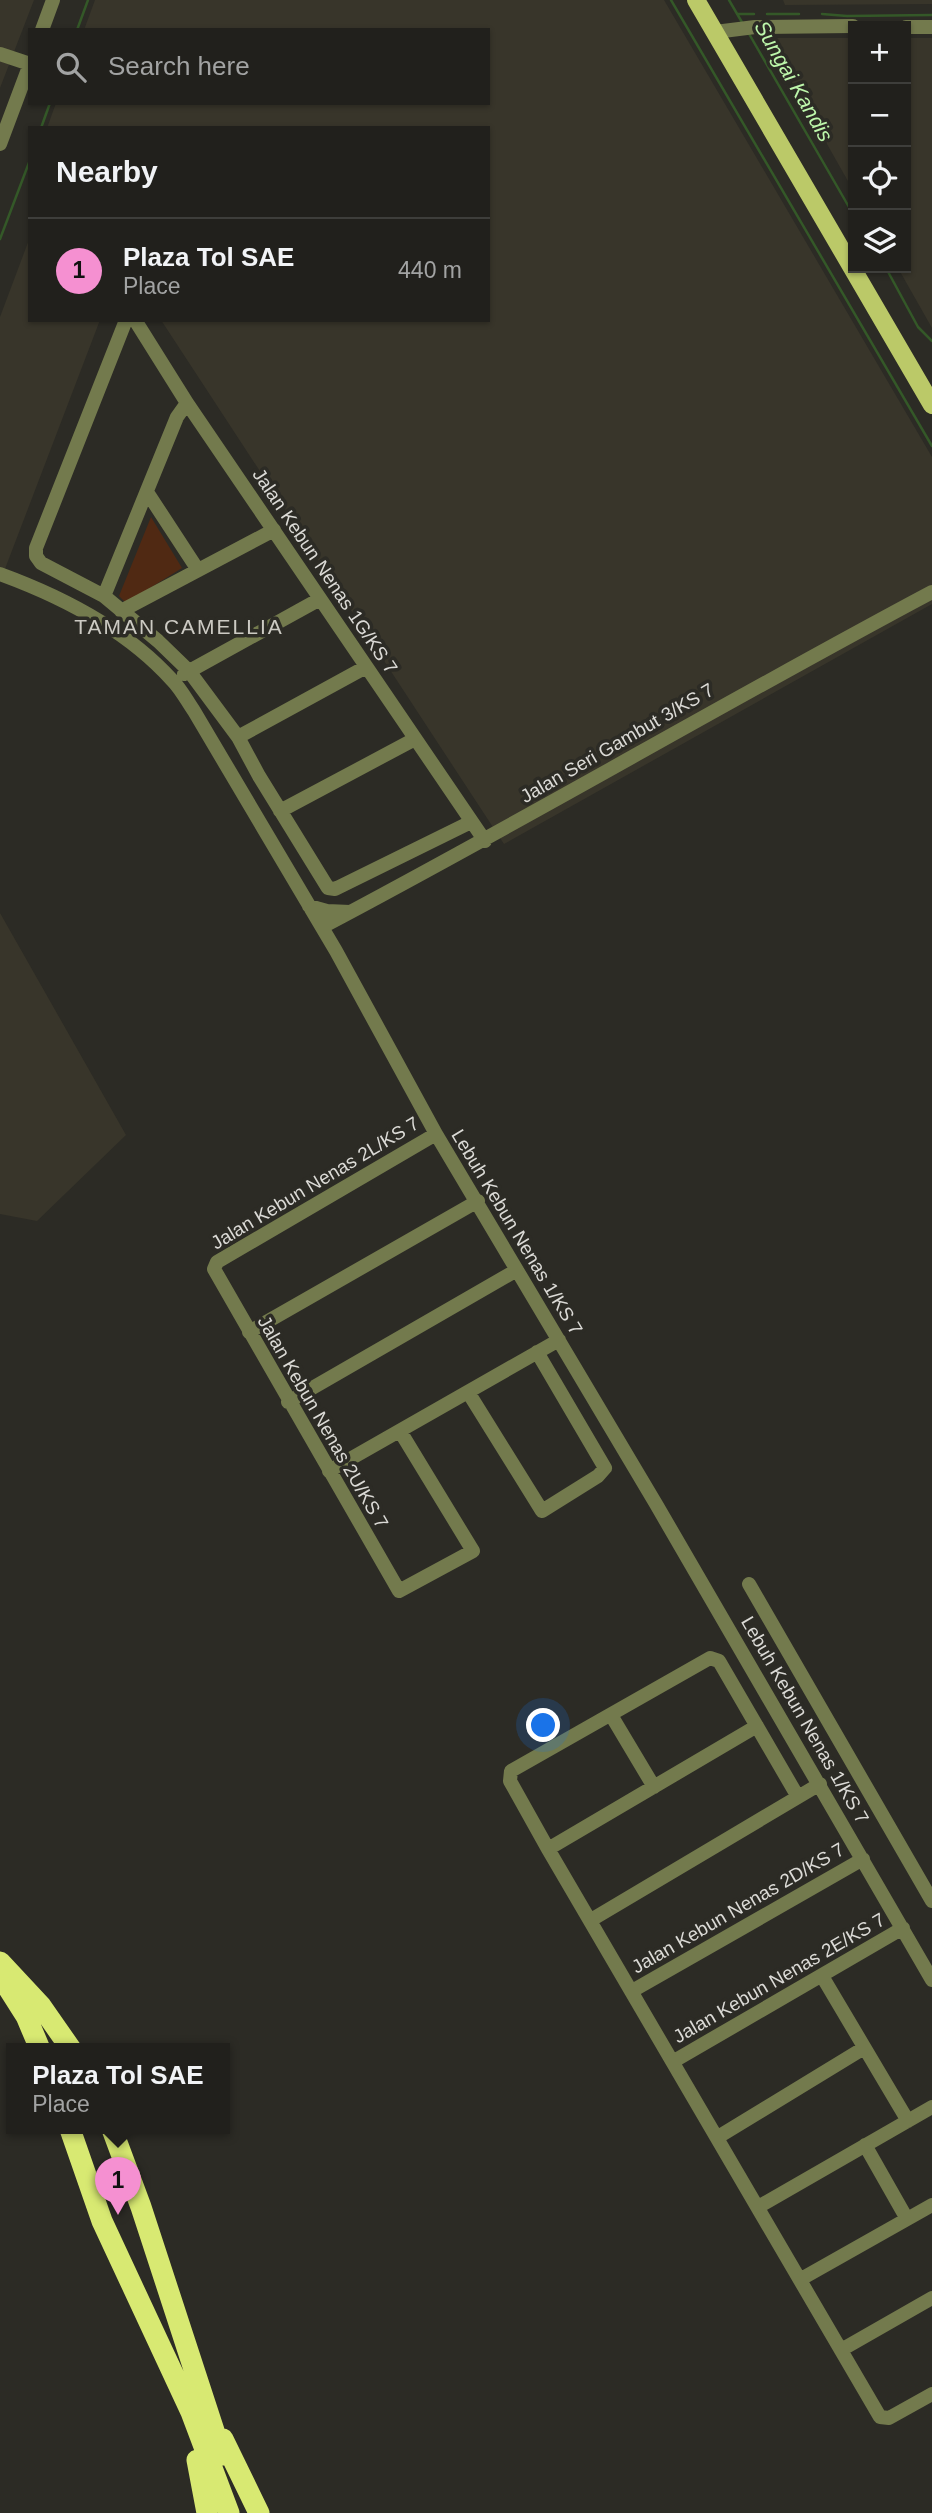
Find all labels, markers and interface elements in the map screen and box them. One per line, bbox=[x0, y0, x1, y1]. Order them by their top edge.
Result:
water label: Sungai Kandis bbox=[750, 17, 838, 146]
map controls bbox=[848, 21, 911, 273]
button: + bbox=[848, 21, 911, 84]
search box bbox=[28, 28, 490, 105]
icon: search bbox=[52, 48, 90, 86]
text: Search here bbox=[108, 51, 250, 81]
button: − bbox=[848, 84, 911, 147]
button: locate bbox=[848, 147, 911, 210]
text: Nearby bbox=[56, 155, 158, 188]
button: layers bbox=[848, 210, 911, 273]
text: Plaza Tol SAE bbox=[123, 242, 294, 272]
text: 1 bbox=[73, 257, 85, 283]
text: 440 m bbox=[398, 257, 462, 283]
text: Place bbox=[123, 273, 181, 299]
street label: Jalan Kebun Nenas 1G/KS 7 bbox=[248, 464, 402, 678]
district label: TAMAN CAMELLIA bbox=[74, 615, 284, 638]
street label: Jalan Seri Gambut 3/KS 7 bbox=[517, 679, 717, 807]
street label: Jalan Kebun Nenas 2L/KS 7 bbox=[207, 1113, 423, 1253]
street label: Lebuh Kebun Nenas 1/KS 7 bbox=[447, 1126, 587, 1338]
street label: Jalan Kebun Nenas 2U/KS 7 bbox=[253, 1312, 393, 1532]
street label: Lebuh Kebun Nenas 1/KS 7 bbox=[737, 1613, 873, 1827]
your location bbox=[526, 1708, 560, 1742]
street label: Jalan Kebun Nenas 2D/KS 7 bbox=[628, 1838, 848, 1978]
street label: Jalan Kebun Nenas 2E/KS 7 bbox=[669, 1909, 889, 2047]
popup bbox=[6, 2043, 230, 2134]
text: Plaza Tol SAE bbox=[32, 2060, 204, 2090]
text: Place bbox=[32, 2091, 90, 2117]
pin: 1 bbox=[95, 2157, 141, 2215]

